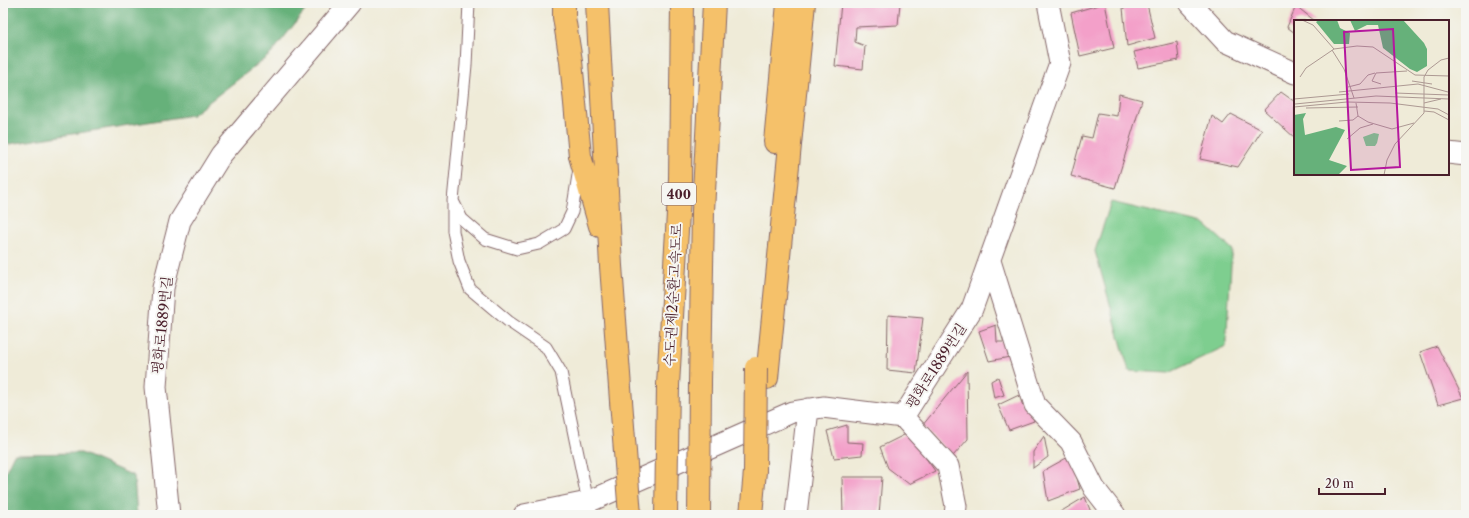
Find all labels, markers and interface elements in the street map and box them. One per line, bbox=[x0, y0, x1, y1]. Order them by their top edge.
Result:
inset map bbox=[1294, 20, 1449, 175]
road number: 400 bbox=[662, 183, 696, 205]
street label: 수도권제2순환고속도로 bbox=[660, 223, 686, 367]
street label: 평화로1889번길 bbox=[148, 275, 176, 375]
street label: 평화로1889번길 bbox=[902, 320, 970, 412]
scale bar bbox=[1319, 470, 1385, 496]
text: 20 m bbox=[1325, 476, 1354, 491]

